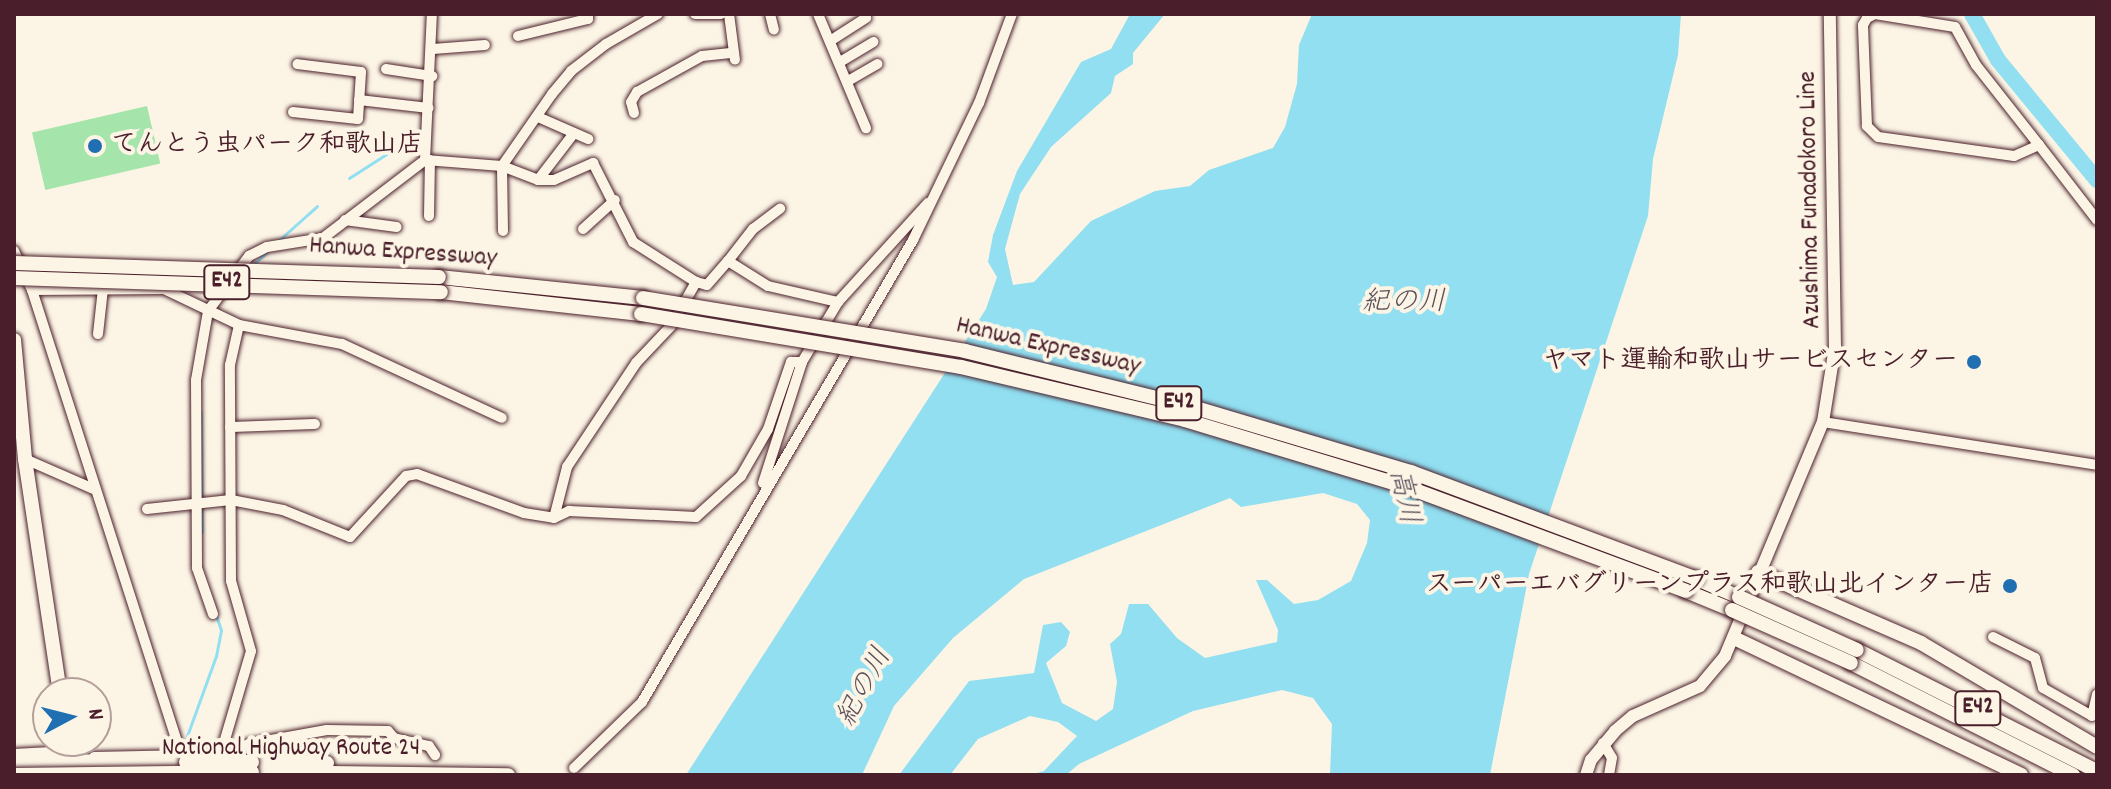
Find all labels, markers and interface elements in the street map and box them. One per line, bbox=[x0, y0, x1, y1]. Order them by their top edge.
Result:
street label: Azushima Funadokoro Line bbox=[1793, 71, 1829, 329]
place label: てんとう虫パーク和歌山店 bbox=[111, 130, 423, 162]
marker: てんとう虫パーク和歌山店 bbox=[86, 137, 104, 155]
street label: Hanwa Expressway bbox=[308, 231, 498, 275]
road number: E42 bbox=[203, 262, 251, 302]
water label: 紀の川 bbox=[1362, 287, 1446, 321]
street label: Hanwa Expressway bbox=[953, 311, 1143, 383]
place label: ヤマト運輸和歌山サービスセンター bbox=[1542, 346, 1958, 378]
marker: ヤマト運輸和歌山サービスセンター bbox=[1965, 353, 1983, 371]
road number: E42 bbox=[1155, 383, 1203, 423]
water label: 高川 bbox=[1380, 466, 1424, 528]
place label: スーパーエバグリーンプラス和歌山北インター店 bbox=[1423, 570, 1994, 602]
marker: スーパーエバグリーンプラス和歌山北インター店 bbox=[2001, 577, 2019, 595]
water label: 紀の川 bbox=[831, 643, 901, 733]
north arrow bbox=[32, 677, 112, 757]
road number: E42 bbox=[1954, 688, 2002, 728]
text: N bbox=[78, 707, 110, 722]
street label: National Highway Route 24 bbox=[162, 733, 420, 765]

